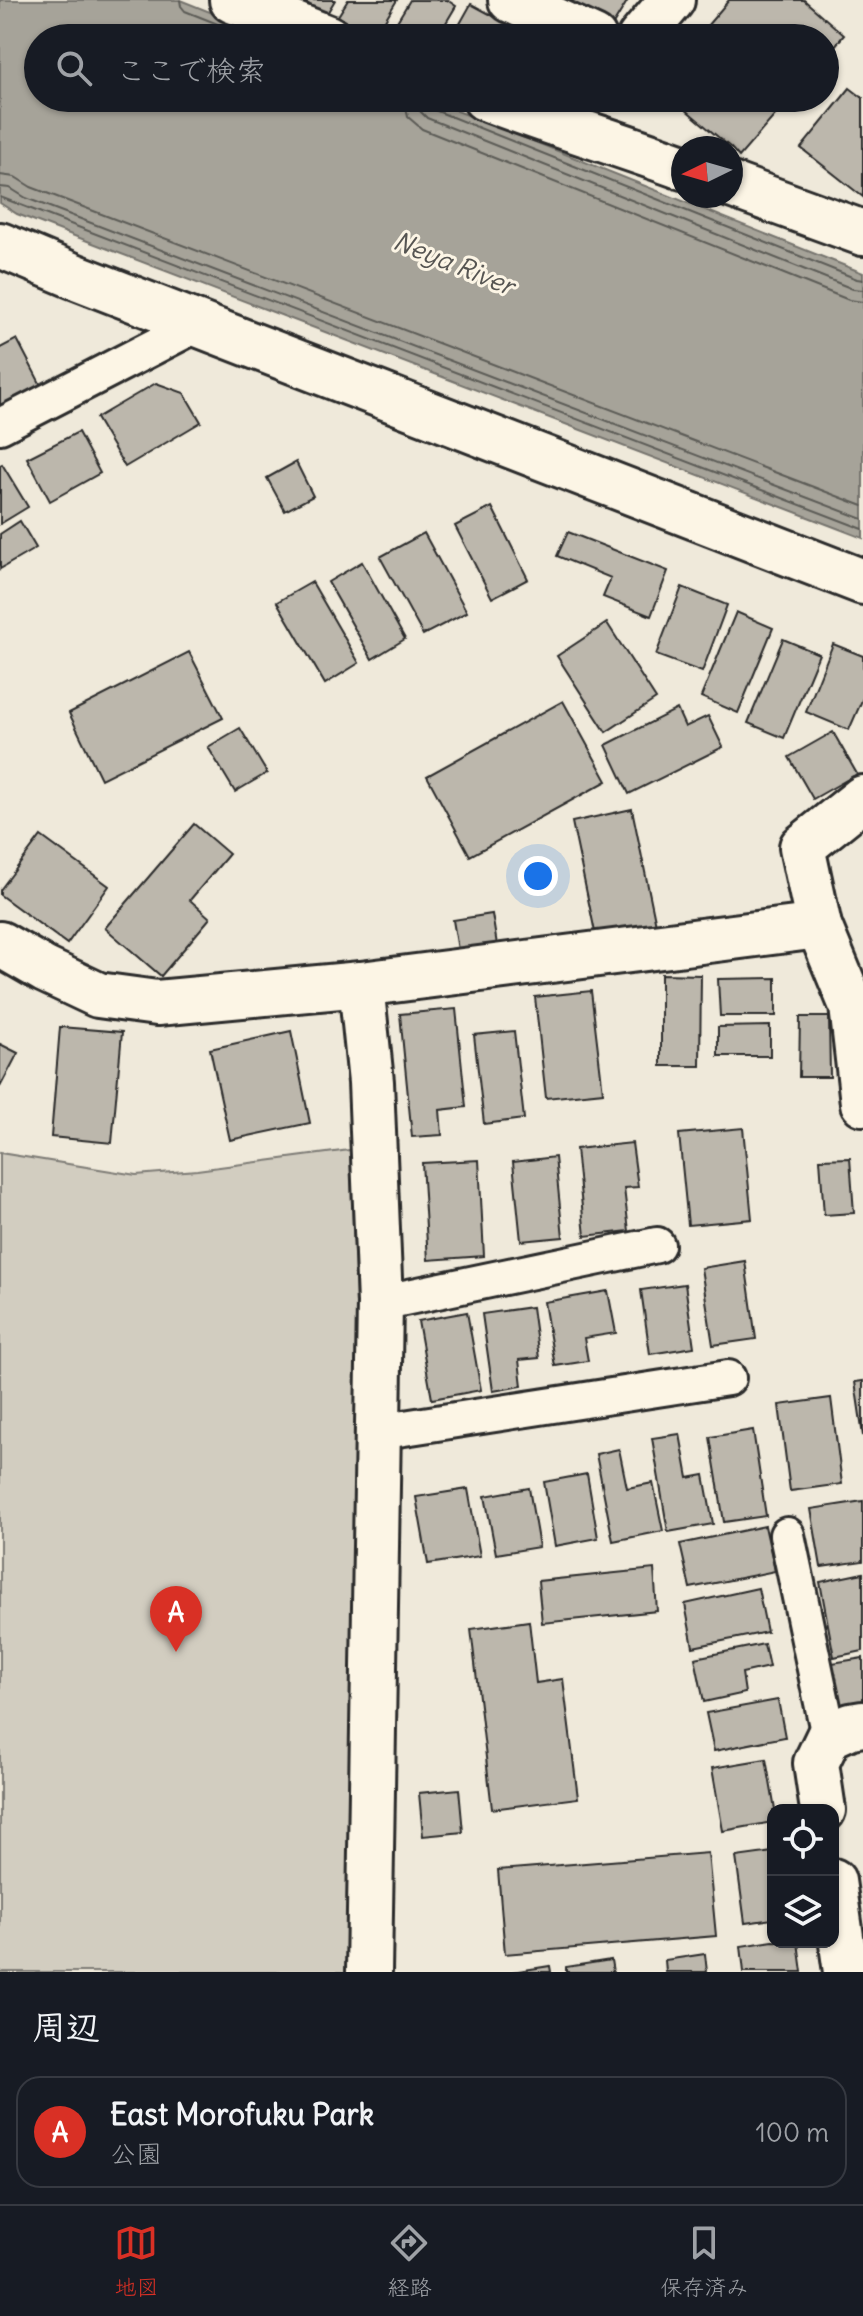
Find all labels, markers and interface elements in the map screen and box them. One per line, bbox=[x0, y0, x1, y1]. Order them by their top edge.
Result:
search box bbox=[24, 24, 839, 112]
icon: search bbox=[52, 46, 96, 90]
text: ここで検索 bbox=[116, 51, 266, 89]
north arrow bbox=[671, 136, 743, 208]
water label: Neya River bbox=[389, 224, 522, 303]
your location bbox=[518, 856, 558, 896]
pin: A bbox=[150, 1586, 202, 1652]
map controls bbox=[767, 1804, 839, 1948]
button: locate bbox=[767, 1804, 839, 1876]
button: layers bbox=[767, 1876, 839, 1948]
text: 周辺 bbox=[32, 2005, 100, 2048]
text: East Morofuku Park bbox=[110, 2095, 374, 2133]
text: A bbox=[52, 2116, 68, 2149]
text: 100 m bbox=[755, 2116, 829, 2149]
text: 公園 bbox=[110, 2137, 162, 2170]
tab: 地図 bbox=[114, 2221, 159, 2301]
tab: 経路 bbox=[387, 2221, 432, 2301]
tab: 保存済み bbox=[660, 2221, 749, 2301]

